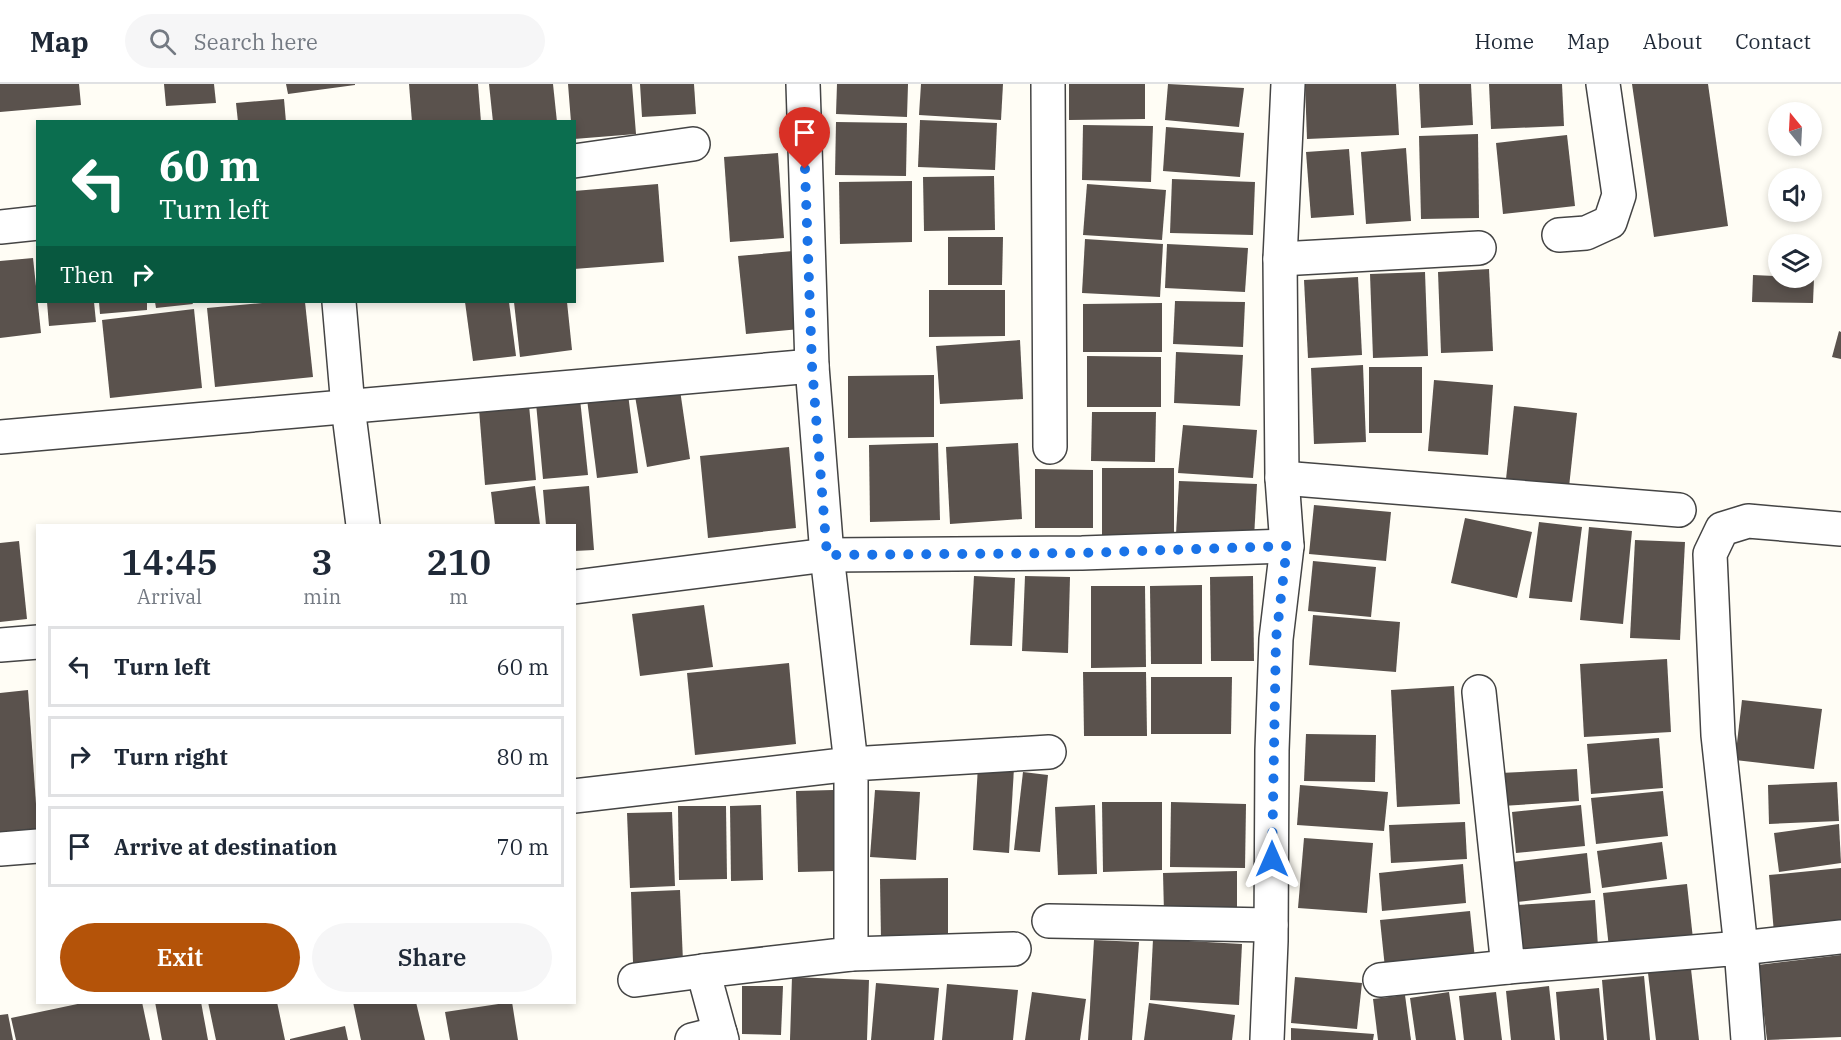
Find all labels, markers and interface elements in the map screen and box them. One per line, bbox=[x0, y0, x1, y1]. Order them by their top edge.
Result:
search box bbox=[125, 14, 545, 68]
text: Map bbox=[30, 23, 89, 60]
icon: search bbox=[146, 25, 179, 58]
text: Search here bbox=[194, 27, 318, 56]
text: Home bbox=[1474, 27, 1534, 55]
text: Map bbox=[1567, 27, 1610, 55]
text: About bbox=[1643, 27, 1702, 55]
text: Contact bbox=[1735, 27, 1811, 55]
north arrow bbox=[1768, 102, 1822, 156]
map controls bbox=[1768, 102, 1822, 288]
pin bbox=[779, 107, 830, 169]
icon: arrive bbox=[788, 116, 821, 149]
text: 60 m bbox=[159, 138, 260, 193]
icon: left bbox=[60, 144, 138, 222]
button: sound bbox=[1768, 168, 1822, 222]
text: Turn left bbox=[159, 191, 270, 226]
button: layers bbox=[1768, 234, 1822, 288]
icon: right bbox=[126, 258, 159, 291]
text: Then bbox=[60, 260, 114, 289]
text: 14:45 bbox=[121, 538, 218, 585]
text: 3 bbox=[311, 538, 333, 585]
text: 210 bbox=[426, 538, 491, 585]
text: Arrival bbox=[137, 583, 202, 610]
text: min bbox=[303, 583, 341, 610]
text: m bbox=[449, 583, 468, 610]
icon: left bbox=[63, 650, 96, 683]
text: Turn left bbox=[114, 652, 210, 681]
text: 60 m bbox=[497, 652, 549, 681]
icon: right bbox=[63, 740, 96, 773]
text: Turn right bbox=[114, 742, 228, 771]
text: 80 m bbox=[497, 742, 549, 771]
position arrow bbox=[1240, 827, 1304, 891]
icon: arrive bbox=[63, 830, 96, 863]
text: Arrive at destination bbox=[114, 832, 337, 861]
text: 70 m bbox=[497, 832, 549, 861]
button: Exit bbox=[60, 923, 300, 992]
button: Share bbox=[312, 923, 552, 992]

